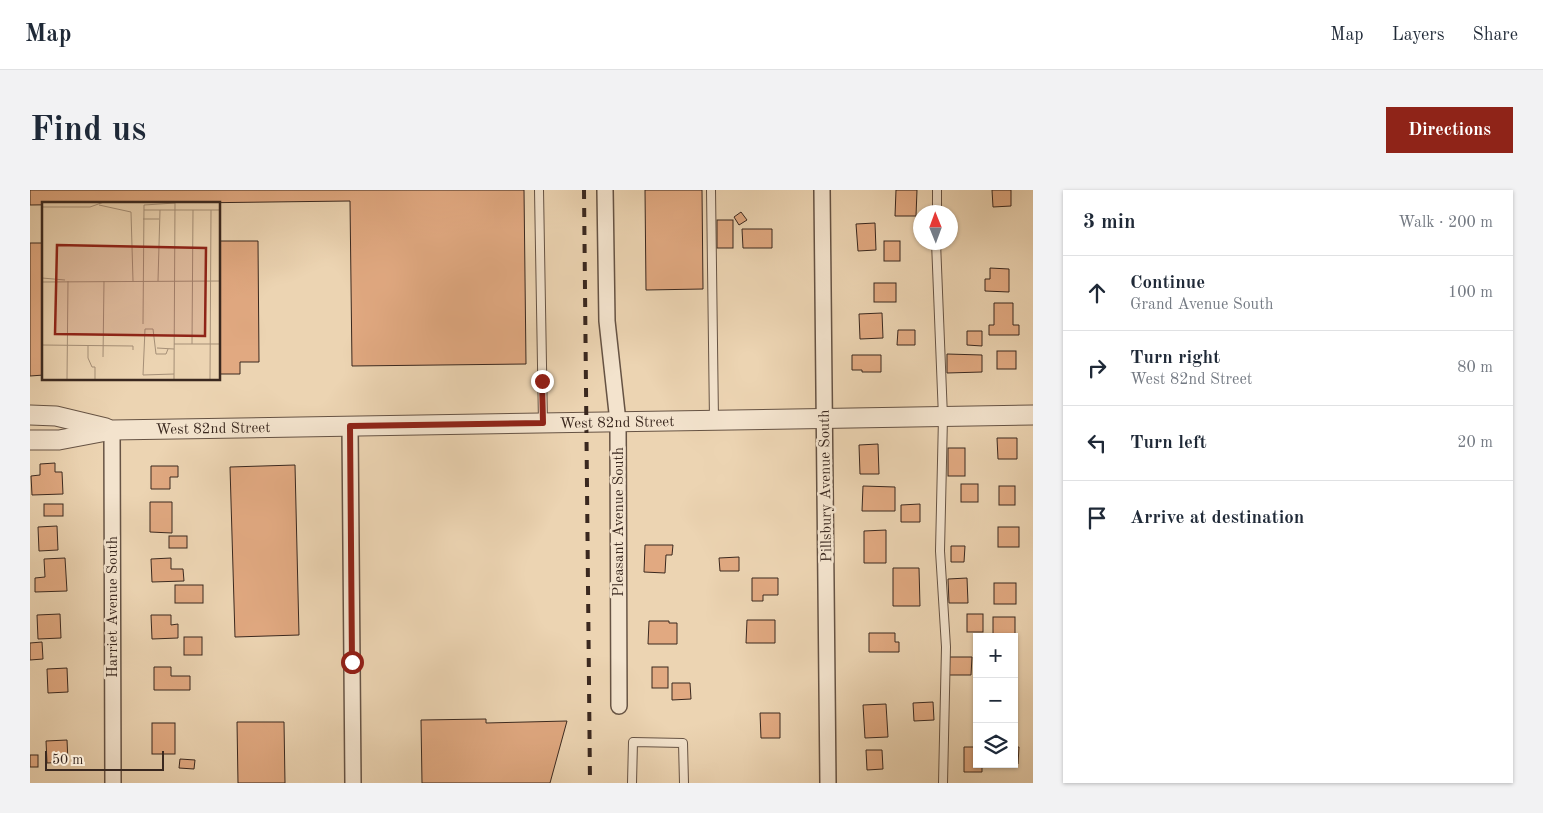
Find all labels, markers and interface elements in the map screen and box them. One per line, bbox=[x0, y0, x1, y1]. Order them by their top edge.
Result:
text: Map bbox=[25, 23, 72, 47]
text: Map bbox=[1330, 26, 1364, 44]
text: Layers bbox=[1392, 26, 1444, 44]
text: Share bbox=[1472, 26, 1518, 44]
button: Directions bbox=[1386, 107, 1513, 153]
text: Find us bbox=[30, 113, 146, 148]
inset map bbox=[42, 202, 220, 380]
north arrow bbox=[913, 205, 958, 250]
text: 3 min bbox=[1083, 212, 1136, 233]
text: Walk · 200 m bbox=[1398, 215, 1493, 231]
text: Continue bbox=[1130, 274, 1205, 293]
icon: ahead bbox=[1083, 279, 1111, 307]
text: 100 m bbox=[1448, 285, 1493, 301]
text: Grand Avenue South bbox=[1130, 297, 1273, 313]
text: Turn right bbox=[1130, 349, 1220, 368]
icon: right bbox=[1083, 354, 1111, 382]
text: 80 m bbox=[1457, 360, 1493, 376]
route end bbox=[531, 370, 554, 393]
text: West 82nd Street bbox=[1130, 372, 1252, 388]
street label: Pillsbury Avenue South bbox=[818, 409, 835, 563]
street label: West 82nd Street bbox=[560, 415, 675, 432]
street label: West 82nd Street bbox=[156, 421, 271, 438]
icon: left bbox=[1083, 429, 1111, 457]
text: Turn left bbox=[1130, 434, 1207, 453]
text: 20 m bbox=[1457, 435, 1493, 451]
street label: Pleasant Avenue South bbox=[612, 447, 627, 597]
icon: arrive bbox=[1083, 504, 1111, 532]
text: Arrive at destination bbox=[1130, 509, 1304, 528]
street label: Harriet Avenue South bbox=[106, 536, 121, 678]
map controls bbox=[973, 633, 1018, 768]
button: + bbox=[973, 633, 1018, 678]
route start bbox=[341, 651, 364, 674]
button: − bbox=[973, 678, 1018, 723]
button: layers bbox=[973, 723, 1018, 768]
scale bar bbox=[45, 748, 164, 771]
text: 50 m bbox=[52, 753, 83, 767]

